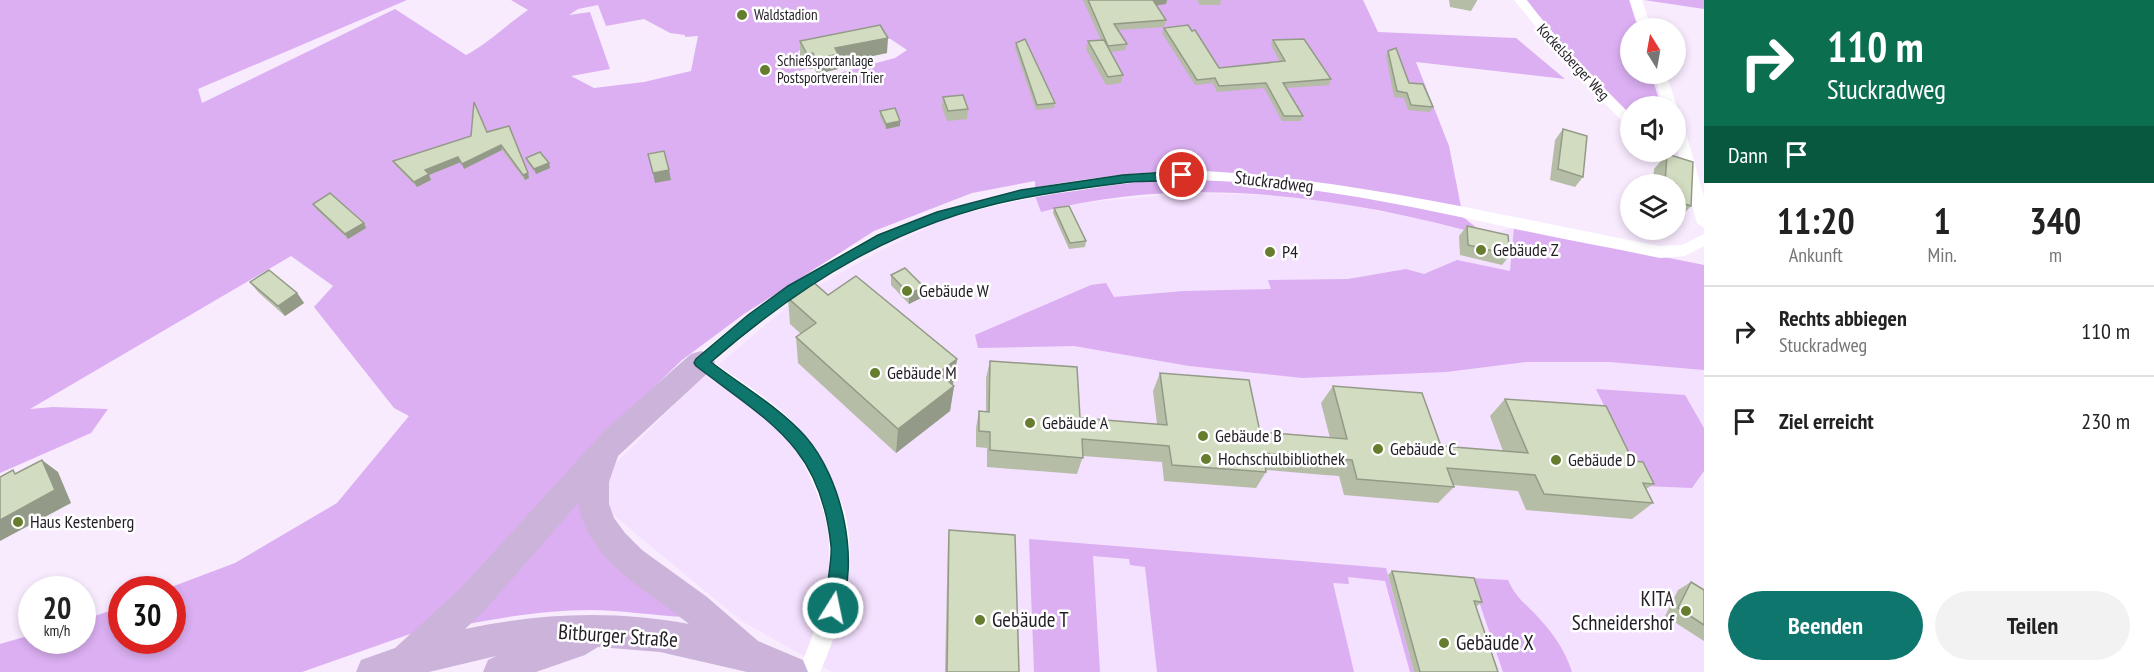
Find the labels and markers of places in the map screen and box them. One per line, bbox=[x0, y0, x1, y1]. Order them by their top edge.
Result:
place label: Waldstadion bbox=[754, 5, 818, 24]
marker: Waldstadion bbox=[735, 8, 749, 22]
place label: Schießsportanlage Postsportverein Trier bbox=[777, 51, 885, 87]
marker: Schießsportanlage Postsportverein Trier bbox=[758, 63, 772, 77]
pin bbox=[1156, 149, 1207, 200]
place label: Gebäude Z bbox=[1493, 238, 1559, 261]
place label: P4 bbox=[1282, 240, 1298, 263]
marker: Gebäude Z bbox=[1474, 243, 1488, 257]
marker: P4 bbox=[1263, 245, 1277, 259]
place label: Gebäude W bbox=[919, 279, 989, 302]
marker: Gebäude W bbox=[900, 284, 914, 298]
place label: Gebäude M bbox=[887, 361, 957, 384]
marker: Gebäude M bbox=[868, 366, 882, 380]
place label: Gebäude A bbox=[1042, 411, 1109, 434]
marker: Gebäude A bbox=[1023, 416, 1037, 430]
place label: Gebäude B bbox=[1215, 424, 1282, 447]
marker: Gebäude B bbox=[1196, 429, 1210, 443]
place label: Gebäude C bbox=[1390, 437, 1456, 460]
marker: Gebäude C bbox=[1371, 442, 1385, 456]
place label: Hochschulbibliothek bbox=[1218, 447, 1345, 470]
place label: Gebäude D bbox=[1568, 448, 1636, 471]
marker: Hochschulbibliothek bbox=[1199, 452, 1213, 466]
marker: Gebäude D bbox=[1549, 453, 1563, 467]
place label: Haus Kestenberg bbox=[30, 510, 134, 533]
marker: Haus Kestenberg bbox=[11, 515, 25, 529]
place label: KITA Schneidershof bbox=[1572, 585, 1675, 636]
marker: KITA Schneidershof bbox=[1679, 604, 1693, 618]
place label: Gebäude T bbox=[992, 606, 1069, 633]
marker: Gebäude T bbox=[973, 613, 987, 627]
place label: Gebäude X bbox=[1456, 629, 1534, 656]
marker: Gebäude X bbox=[1437, 636, 1451, 650]

